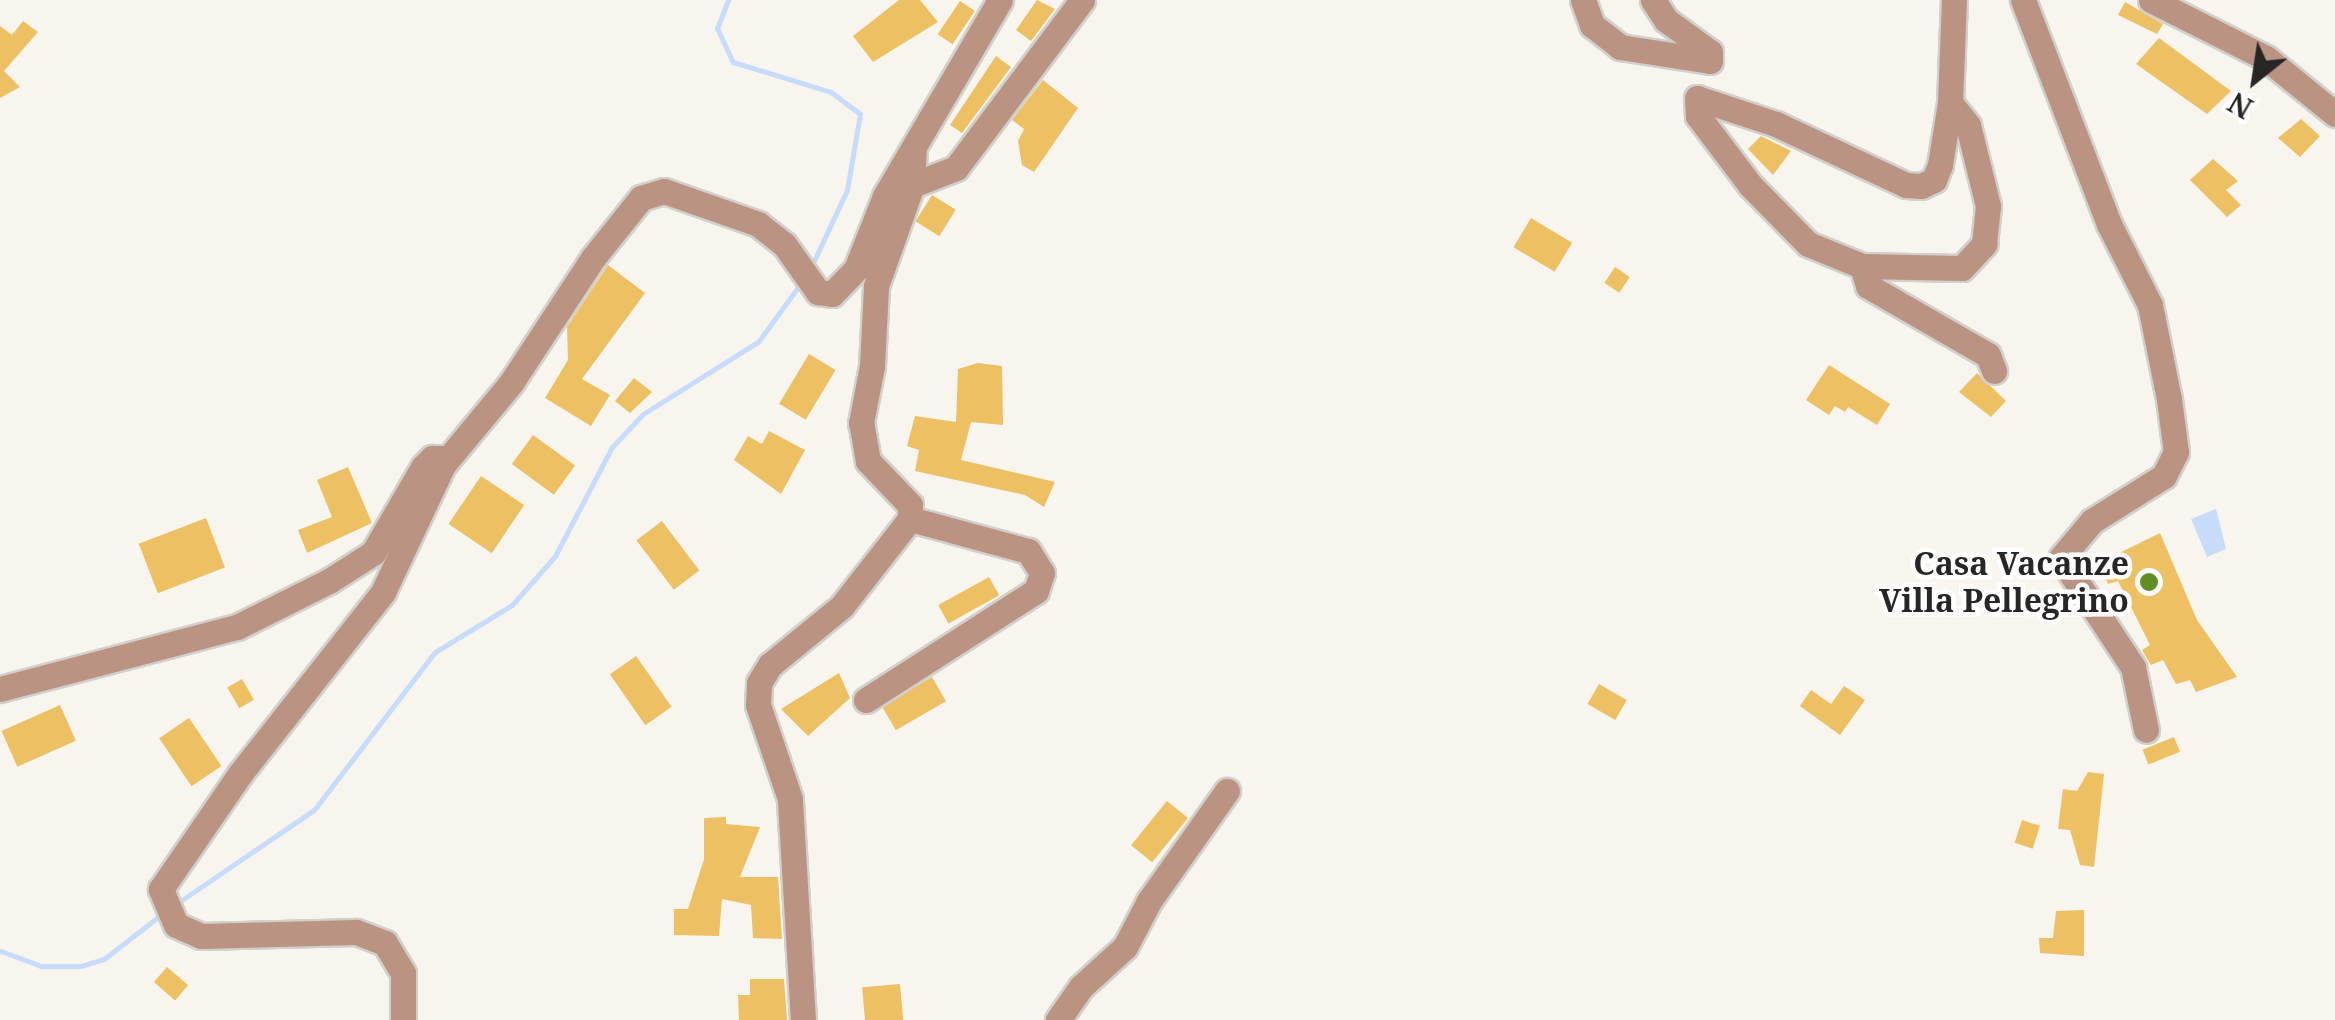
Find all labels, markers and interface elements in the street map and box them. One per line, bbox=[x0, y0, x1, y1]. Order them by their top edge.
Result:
north arrow bbox=[2205, 30, 2305, 130]
text: N bbox=[2221, 84, 2259, 128]
place label: Casa Vacanze Villa Pellegrino bbox=[1879, 545, 2129, 620]
marker: Casa Vacanze Villa Pellegrino bbox=[2138, 571, 2160, 593]

